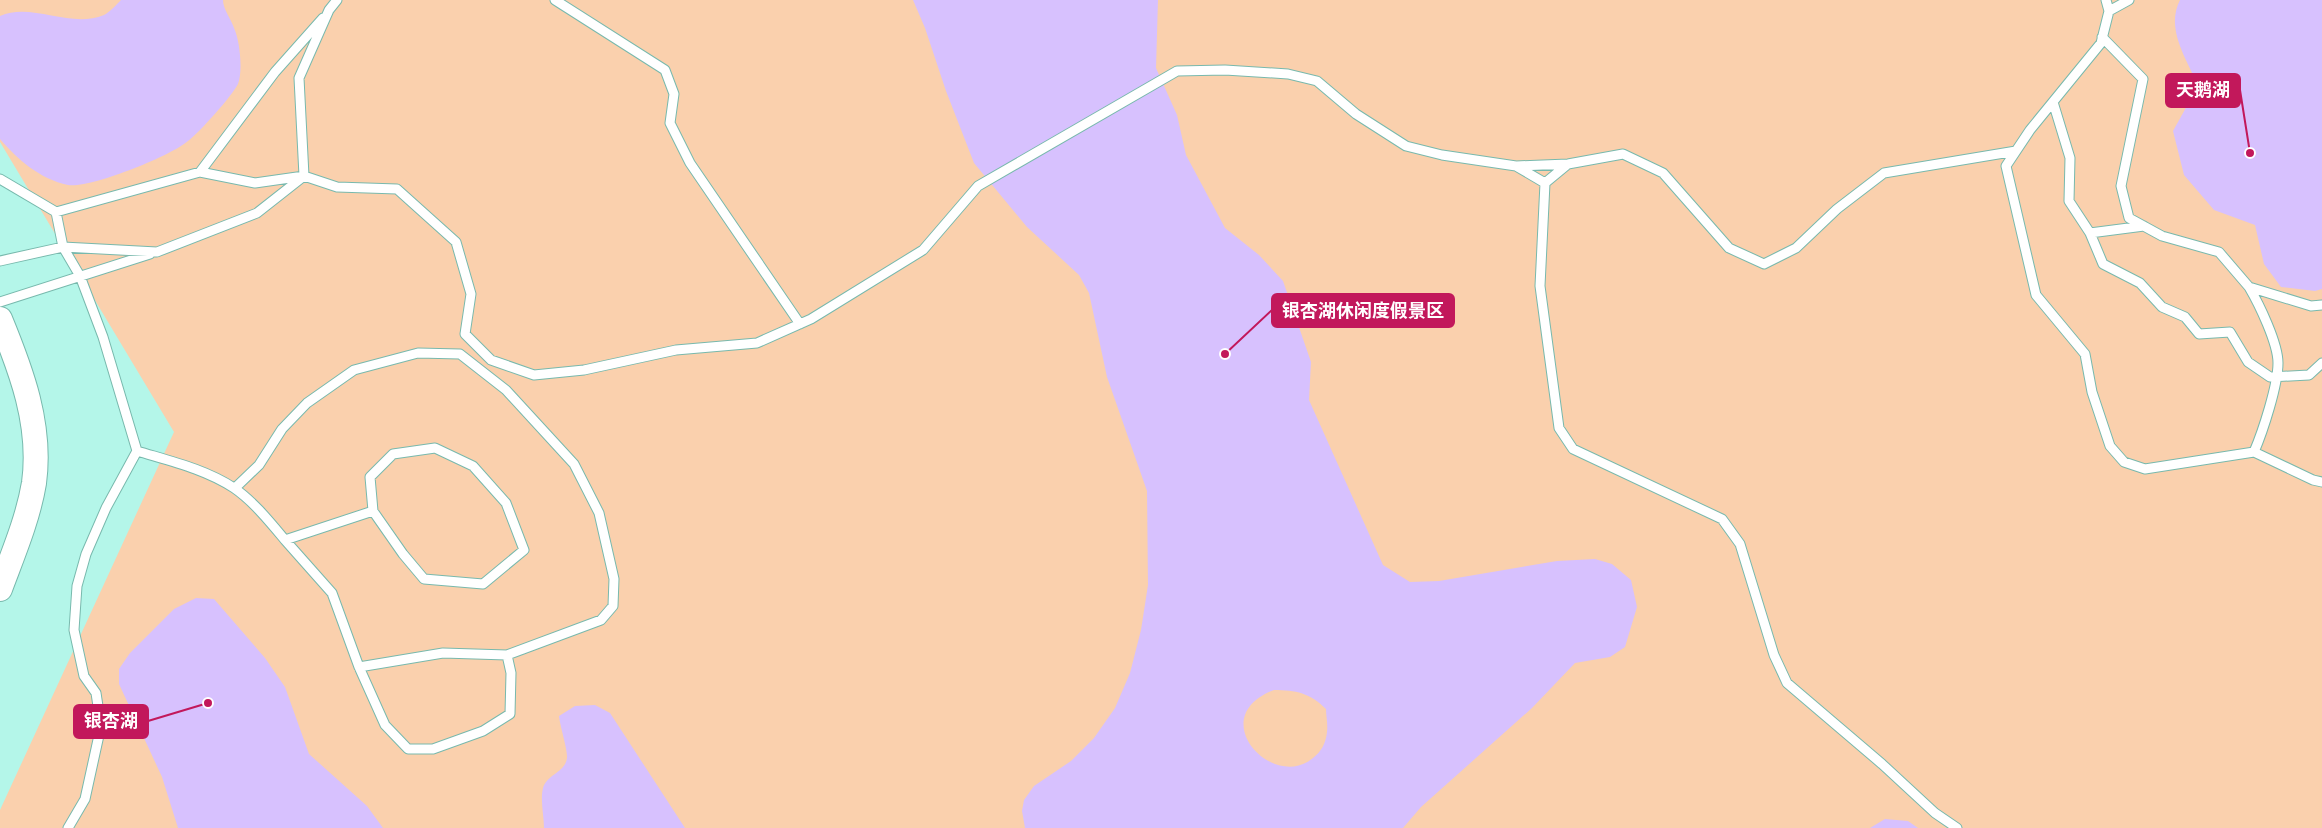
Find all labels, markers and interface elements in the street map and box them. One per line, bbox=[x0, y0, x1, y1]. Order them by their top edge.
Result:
callout: 天鹅湖 bbox=[2166, 74, 2240, 107]
text: 天鹅湖 bbox=[2176, 77, 2230, 101]
callout: 银杏湖休闲度假景区 bbox=[1272, 294, 1454, 327]
text: 银杏湖休闲度假景区 bbox=[1282, 298, 1444, 322]
callout: 银杏湖 bbox=[74, 705, 148, 738]
text: 银杏湖 bbox=[84, 708, 138, 732]

